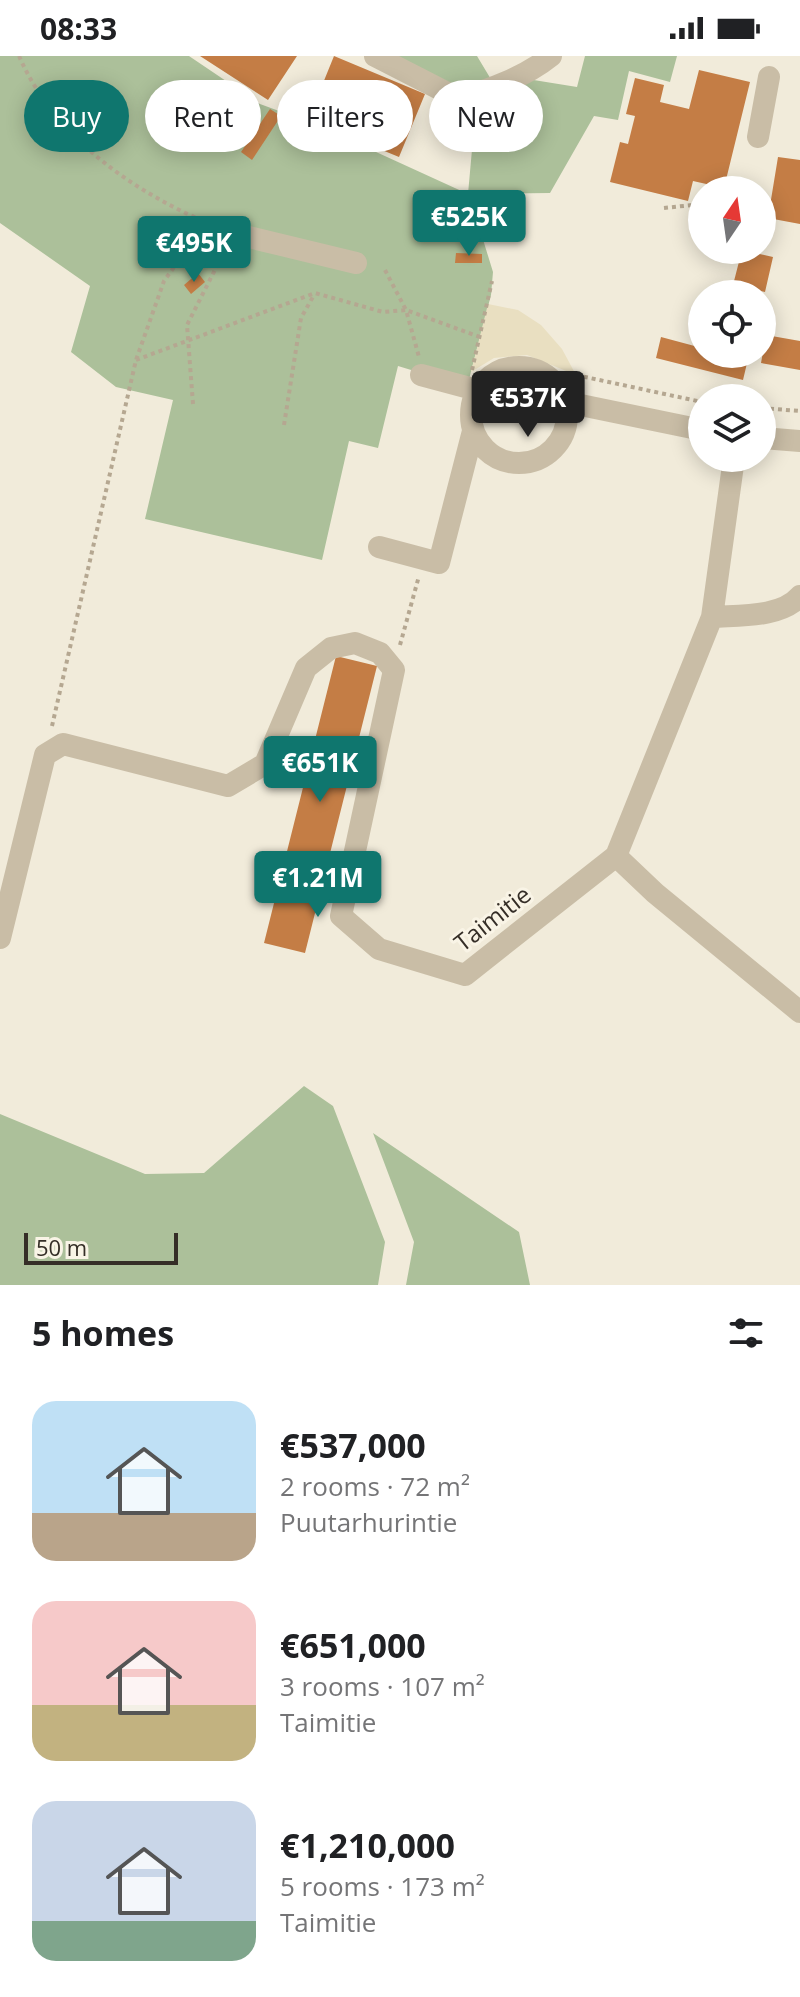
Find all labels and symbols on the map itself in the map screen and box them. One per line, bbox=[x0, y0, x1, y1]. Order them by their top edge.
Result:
north arrow bbox=[688, 176, 776, 264]
pin: €525K bbox=[413, 190, 525, 258]
pin: €495K bbox=[138, 216, 250, 284]
pin: €537K bbox=[472, 371, 584, 439]
pin: €651K bbox=[264, 736, 376, 804]
pin: €1.21M bbox=[253, 851, 383, 919]
street label: Taimitie bbox=[447, 877, 537, 958]
scale bar bbox=[24, 1229, 178, 1265]

